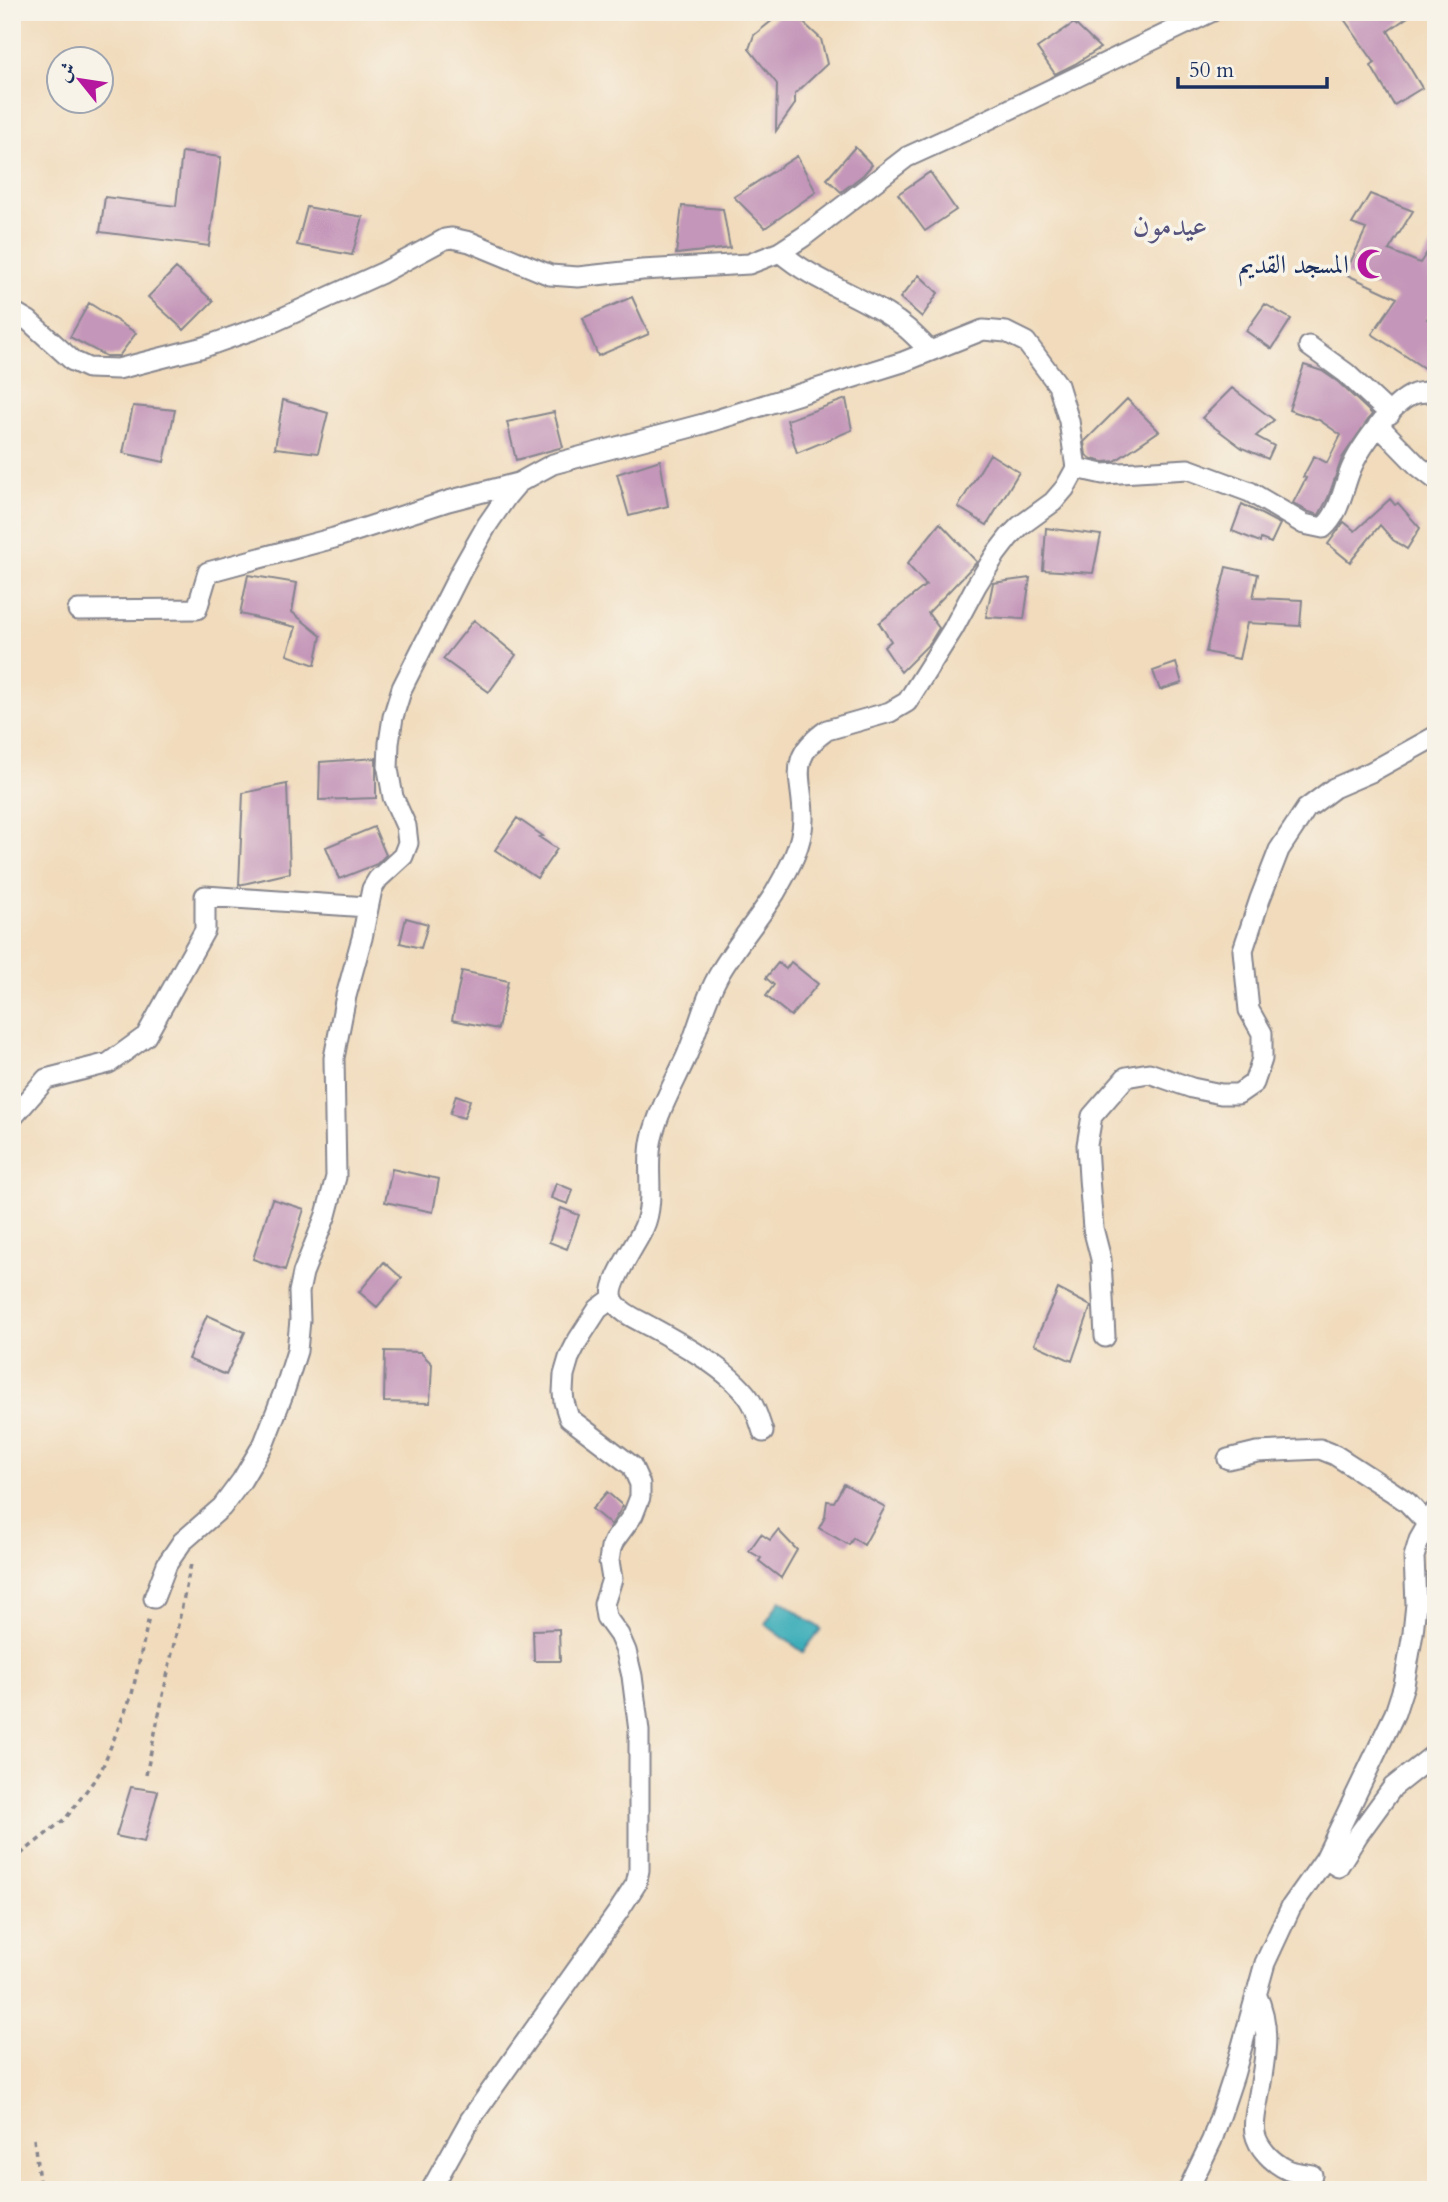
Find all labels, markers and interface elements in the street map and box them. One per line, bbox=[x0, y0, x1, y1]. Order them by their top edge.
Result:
north arrow bbox=[46, 46, 116, 116]
scale bar bbox=[1178, 46, 1327, 90]
text: 50 m bbox=[1189, 56, 1234, 85]
text: ش bbox=[50, 57, 82, 87]
district label: عيدمون bbox=[1133, 205, 1207, 246]
place label: المسجد القديم bbox=[1239, 247, 1349, 287]
mosque icon: المسجد القديم bbox=[1355, 247, 1389, 281]

